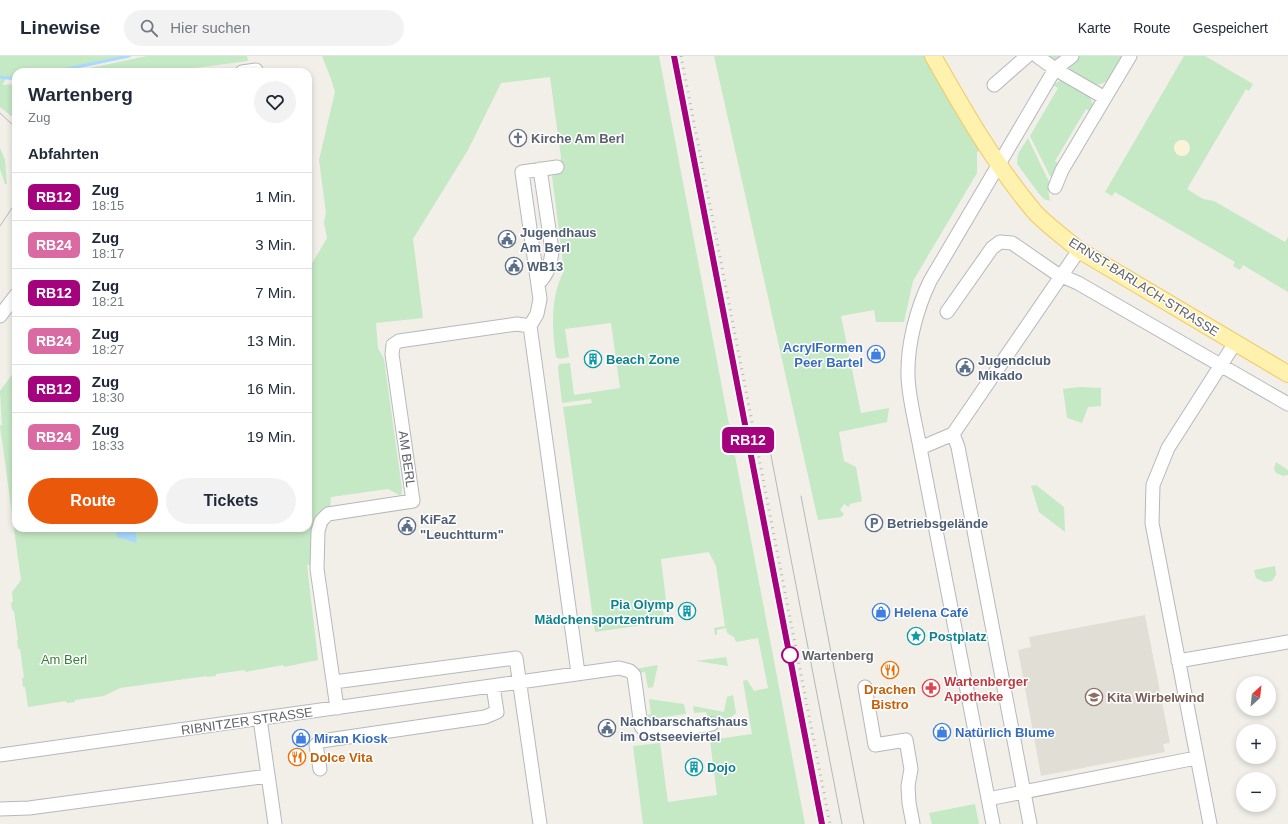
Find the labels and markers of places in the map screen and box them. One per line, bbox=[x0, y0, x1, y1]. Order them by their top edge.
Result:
church icon: Kirche Am Berl bbox=[508, 128, 528, 148]
place label: Kirche Am Berl bbox=[531, 131, 624, 146]
place label: Jugendhaus Am Berl bbox=[520, 225, 597, 255]
public building icon: Jugendhaus Am Berl bbox=[497, 229, 517, 249]
public building icon: WB13 bbox=[504, 256, 524, 276]
place label: WB13 bbox=[527, 259, 563, 274]
place label: AcrylFormen Peer Bartel bbox=[783, 340, 863, 370]
shop icon: AcrylFormen Peer Bartel bbox=[866, 344, 886, 364]
building icon: Beach Zone bbox=[583, 349, 603, 369]
place label: Beach Zone bbox=[606, 352, 680, 367]
place label: Jugendclub Mikado bbox=[978, 353, 1051, 383]
public building icon: Jugendclub Mikado bbox=[955, 357, 975, 377]
place label: KiFaZ "Leuchtturm" bbox=[420, 512, 504, 542]
parking icon: Betriebsgelände bbox=[864, 513, 884, 533]
public building icon: KiFaZ "Leuchtturm" bbox=[397, 516, 417, 536]
place label: Betriebsgelände bbox=[887, 516, 988, 531]
place label: Pia Olymp Mädchensportzentrum bbox=[535, 597, 674, 627]
building icon: Pia Olymp Mädchensportzentrum bbox=[677, 601, 697, 621]
shop icon: Helena Café bbox=[871, 602, 891, 622]
place label: Helena Café bbox=[894, 605, 968, 620]
place icon: Postplatz bbox=[906, 626, 926, 646]
place label: Postplatz bbox=[929, 629, 987, 644]
marker: Wartenberg bbox=[781, 646, 799, 664]
place label: Wartenberg bbox=[802, 648, 874, 663]
restaurant icon: Drachen Bistro bbox=[880, 660, 900, 680]
place label: Wartenberger Apotheke bbox=[944, 674, 1028, 704]
pharmacy icon: Wartenberger Apotheke bbox=[921, 678, 941, 698]
place label: Drachen Bistro bbox=[864, 682, 916, 712]
school or university icon: Kita Wirbelwind bbox=[1084, 687, 1104, 707]
place label: Kita Wirbelwind bbox=[1107, 690, 1204, 705]
place label: Nachbarschaftshaus im Ostseeviertel bbox=[620, 714, 748, 744]
public building icon: Nachbarschaftshaus im Ostseeviertel bbox=[597, 718, 617, 738]
shop icon: Natürlich Blume bbox=[932, 722, 952, 742]
place label: Natürlich Blume bbox=[955, 725, 1055, 740]
shop icon: Miran Kiosk bbox=[291, 728, 311, 748]
place label: Miran Kiosk bbox=[314, 731, 388, 746]
restaurant icon: Dolce Vita bbox=[287, 747, 307, 767]
place label: Dolce Vita bbox=[310, 750, 373, 765]
building icon: Dojo bbox=[684, 757, 704, 777]
place label: Dojo bbox=[707, 760, 736, 775]

